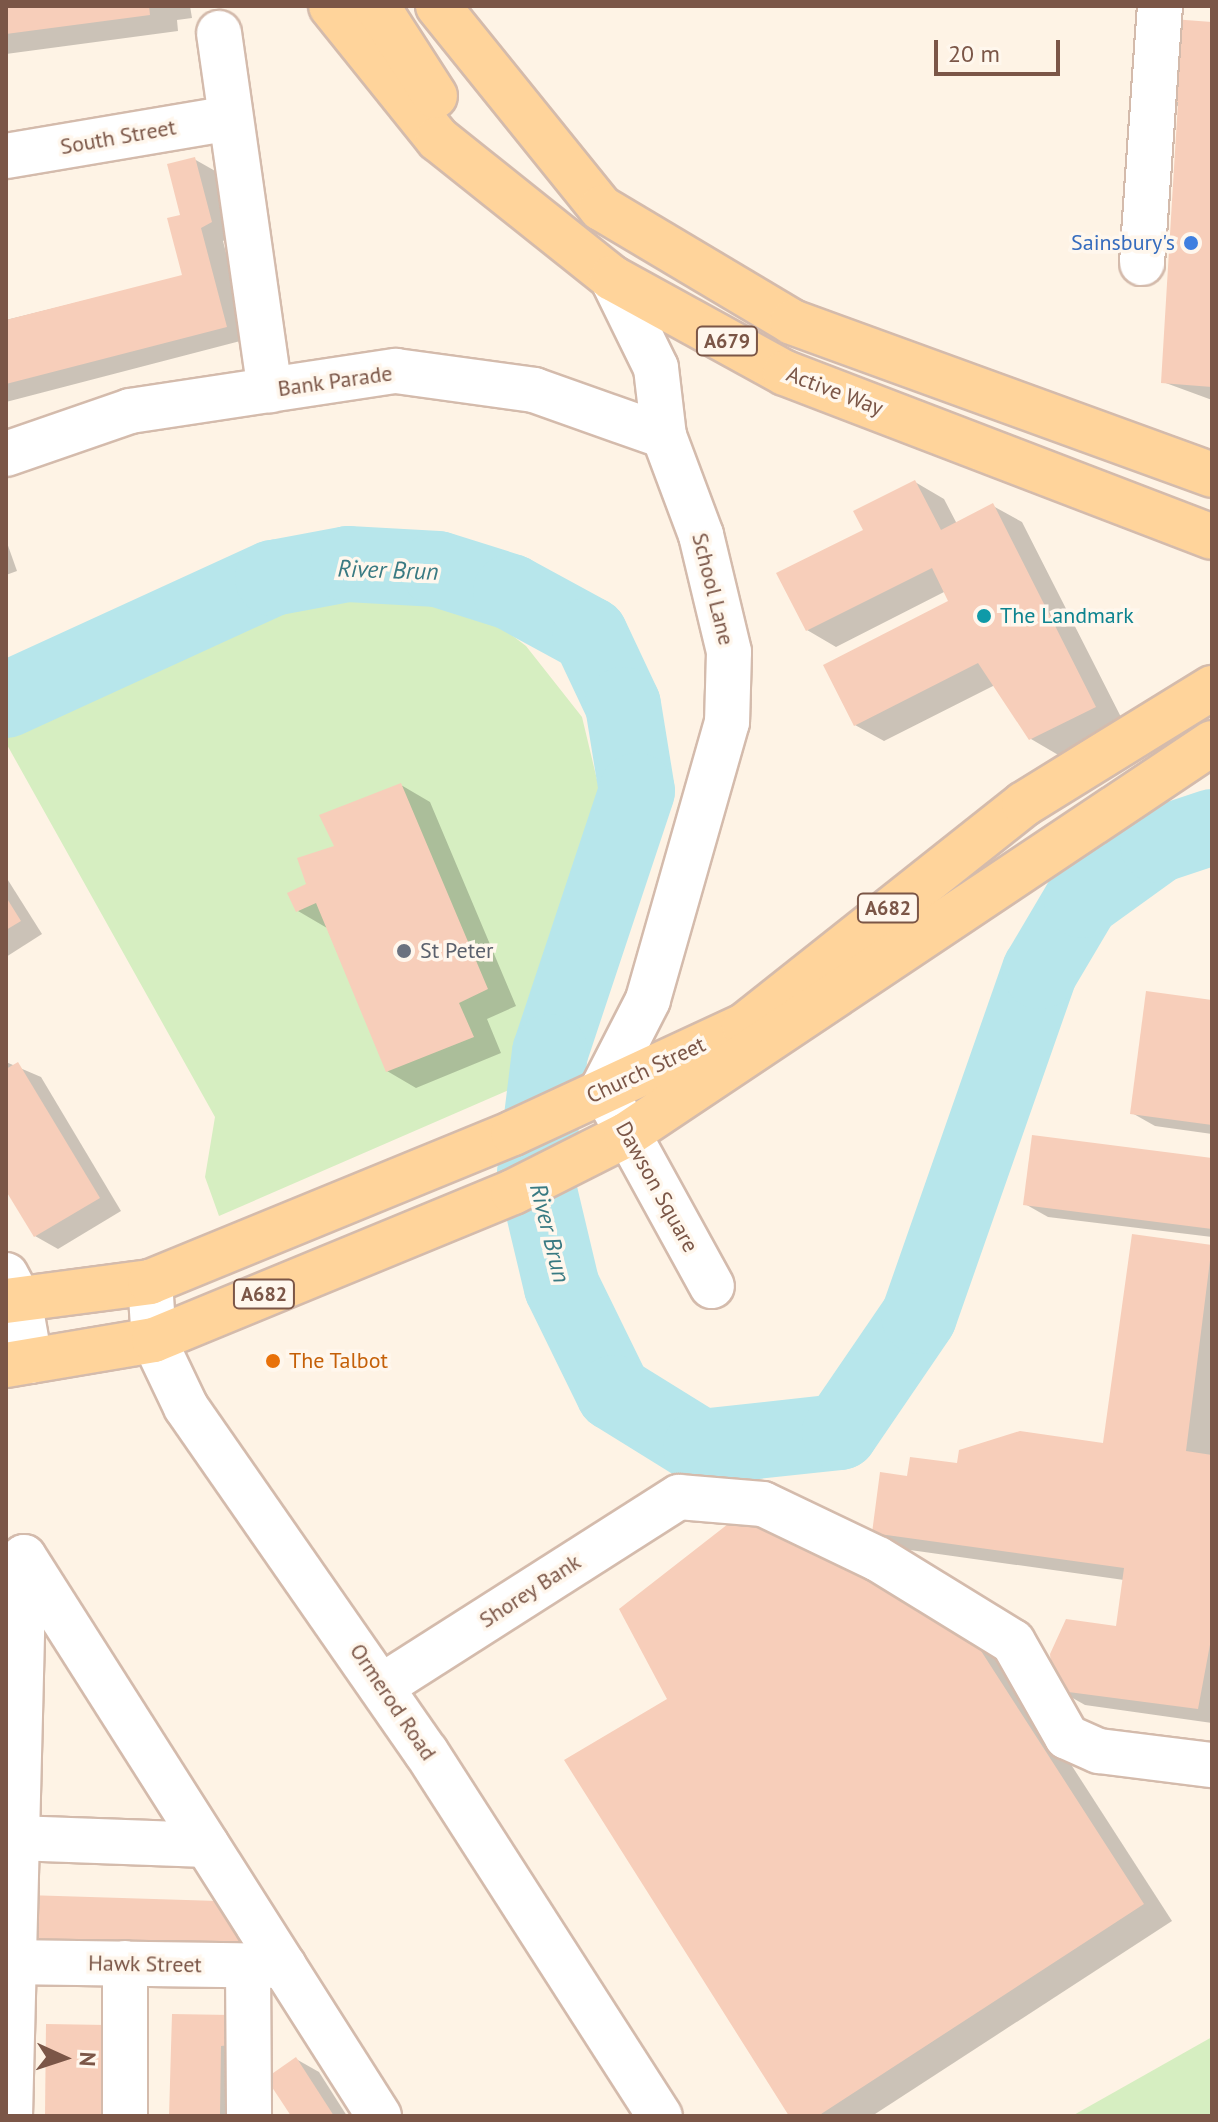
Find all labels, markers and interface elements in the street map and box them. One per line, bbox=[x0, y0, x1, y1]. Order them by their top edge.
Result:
scale bar bbox=[938, 24, 1064, 74]
text: 20 m bbox=[948, 38, 1000, 69]
street label: South Street bbox=[58, 114, 178, 160]
place label: Sainsbury's bbox=[1071, 230, 1175, 256]
marker: Sainsbury's bbox=[1182, 234, 1200, 252]
road number: A679 bbox=[695, 325, 759, 357]
street label: Bank Parade bbox=[276, 360, 394, 402]
street label: Active Way bbox=[783, 360, 887, 422]
street label: School Lane bbox=[686, 530, 740, 648]
water label: River Brun bbox=[337, 554, 439, 586]
place label: The Landmark bbox=[1000, 603, 1134, 629]
marker: The Landmark bbox=[975, 607, 993, 625]
road number: A682 bbox=[856, 892, 920, 924]
place label: St Peter bbox=[420, 938, 494, 964]
marker: St Peter bbox=[395, 942, 413, 960]
street label: Church Street bbox=[582, 1031, 710, 1109]
street label: Dawson Square bbox=[610, 1117, 704, 1257]
water label: River Brun bbox=[524, 1180, 576, 1286]
road number: A682 bbox=[232, 1278, 296, 1310]
place label: The Talbot bbox=[289, 1348, 389, 1374]
marker: The Talbot bbox=[264, 1352, 282, 1370]
street label: Shorey Bank bbox=[474, 1548, 586, 1634]
street label: Ormerod Road bbox=[344, 1639, 442, 1765]
street label: Hawk Street bbox=[88, 1950, 202, 1978]
north arrow bbox=[24, 2018, 104, 2098]
text: N bbox=[74, 2051, 102, 2067]

